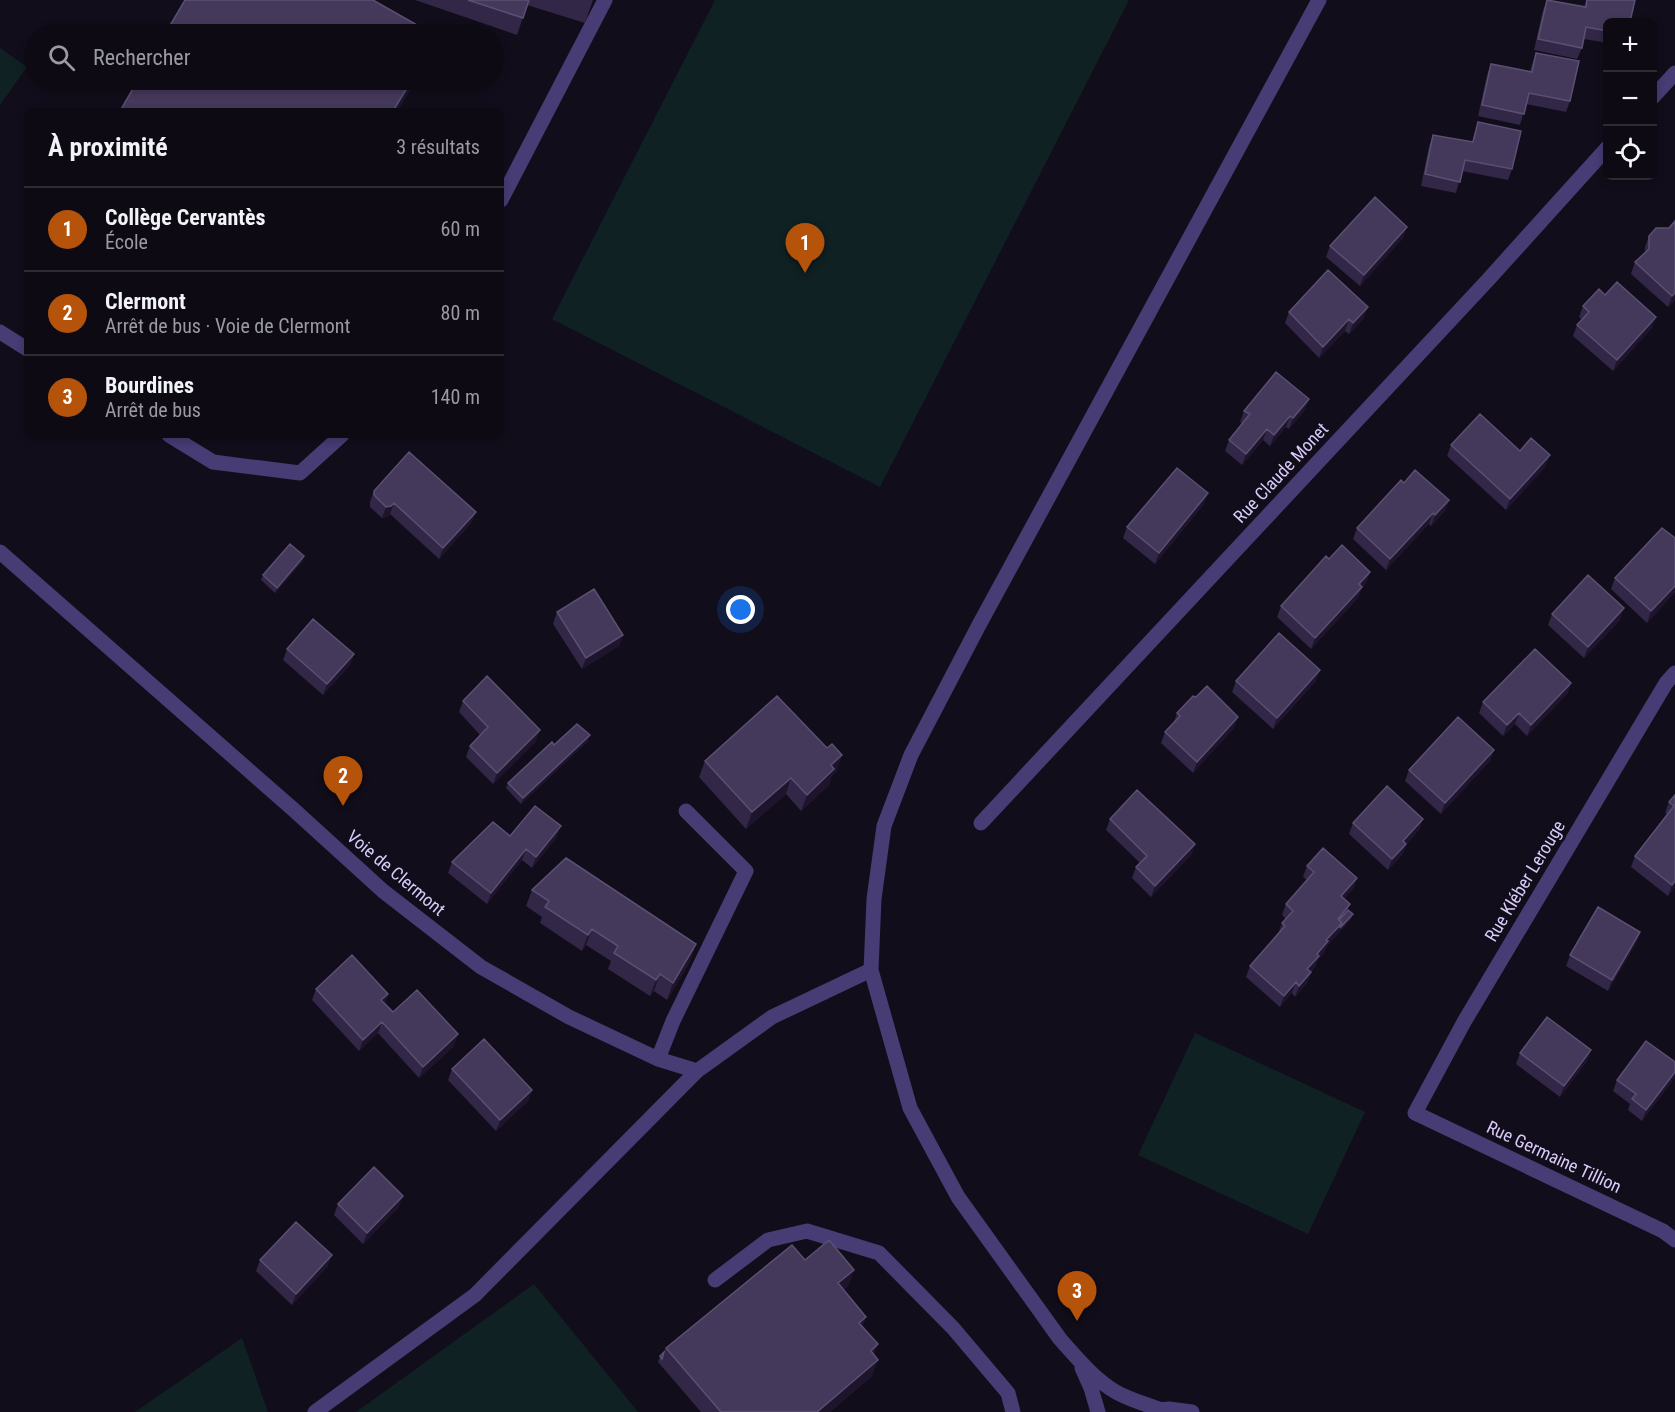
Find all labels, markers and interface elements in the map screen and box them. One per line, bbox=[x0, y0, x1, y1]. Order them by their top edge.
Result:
map controls bbox=[1603, 18, 1657, 180]
button: + bbox=[1603, 18, 1657, 72]
search box bbox=[24, 24, 504, 90]
icon: search bbox=[45, 41, 78, 74]
text: Rechercher bbox=[93, 45, 190, 70]
button: − bbox=[1603, 72, 1657, 126]
button: locate bbox=[1603, 126, 1657, 180]
text: À proximité bbox=[48, 132, 168, 162]
text: 3 résultats bbox=[396, 135, 480, 159]
text: Collège Cervantès bbox=[105, 205, 265, 230]
text: 1 bbox=[62, 217, 73, 241]
text: 60 m bbox=[441, 217, 480, 241]
pin: 1 bbox=[786, 224, 824, 273]
text: École bbox=[105, 230, 148, 254]
text: Clermont bbox=[105, 289, 186, 314]
text: 2 bbox=[62, 301, 73, 325]
text: 80 m bbox=[441, 301, 480, 325]
text: Arrêt de bus · Voie de Clermont bbox=[105, 314, 350, 338]
text: Bourdines bbox=[105, 373, 194, 398]
text: 3 bbox=[62, 385, 73, 409]
text: 140 m bbox=[431, 385, 480, 409]
text: Arrêt de bus bbox=[105, 398, 201, 422]
street label: Rue Claude Monet bbox=[1229, 418, 1332, 527]
your location bbox=[726, 595, 755, 624]
pin: 2 bbox=[324, 756, 362, 806]
street label: Rue Kléber Lerouge bbox=[1480, 816, 1569, 945]
street label: Voie de Clermont bbox=[343, 825, 450, 920]
street label: Rue Germaine Tillion bbox=[1483, 1116, 1625, 1197]
pin: 3 bbox=[1058, 1272, 1096, 1321]

